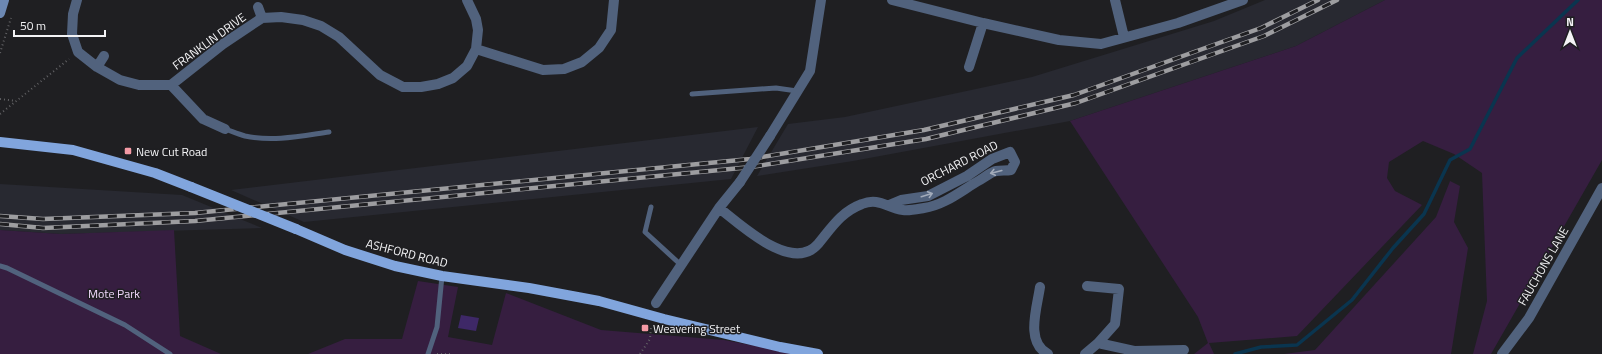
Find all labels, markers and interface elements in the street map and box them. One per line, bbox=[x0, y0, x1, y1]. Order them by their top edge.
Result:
street label: FRANKLIN DRIVE bbox=[168, 8, 250, 74]
scale bar bbox=[14, 12, 105, 38]
north arrow bbox=[1550, 12, 1590, 52]
text: N bbox=[1566, 14, 1574, 30]
text: 50 m bbox=[20, 16, 46, 35]
street label: ORCHARD ROAD bbox=[917, 135, 1001, 191]
place label: New Cut Road bbox=[136, 142, 207, 161]
marker: New Cut Road bbox=[123, 146, 133, 156]
one-way arrow bbox=[990, 169, 1003, 177]
one-way arrow bbox=[920, 191, 933, 198]
street label: FAUCHONS LANE bbox=[1513, 223, 1573, 309]
street label: ASHFORD ROAD bbox=[364, 234, 450, 272]
park label: Mote Park bbox=[88, 284, 140, 303]
place label: Weavering Street bbox=[653, 319, 741, 338]
marker: Weavering Street bbox=[640, 323, 650, 333]

